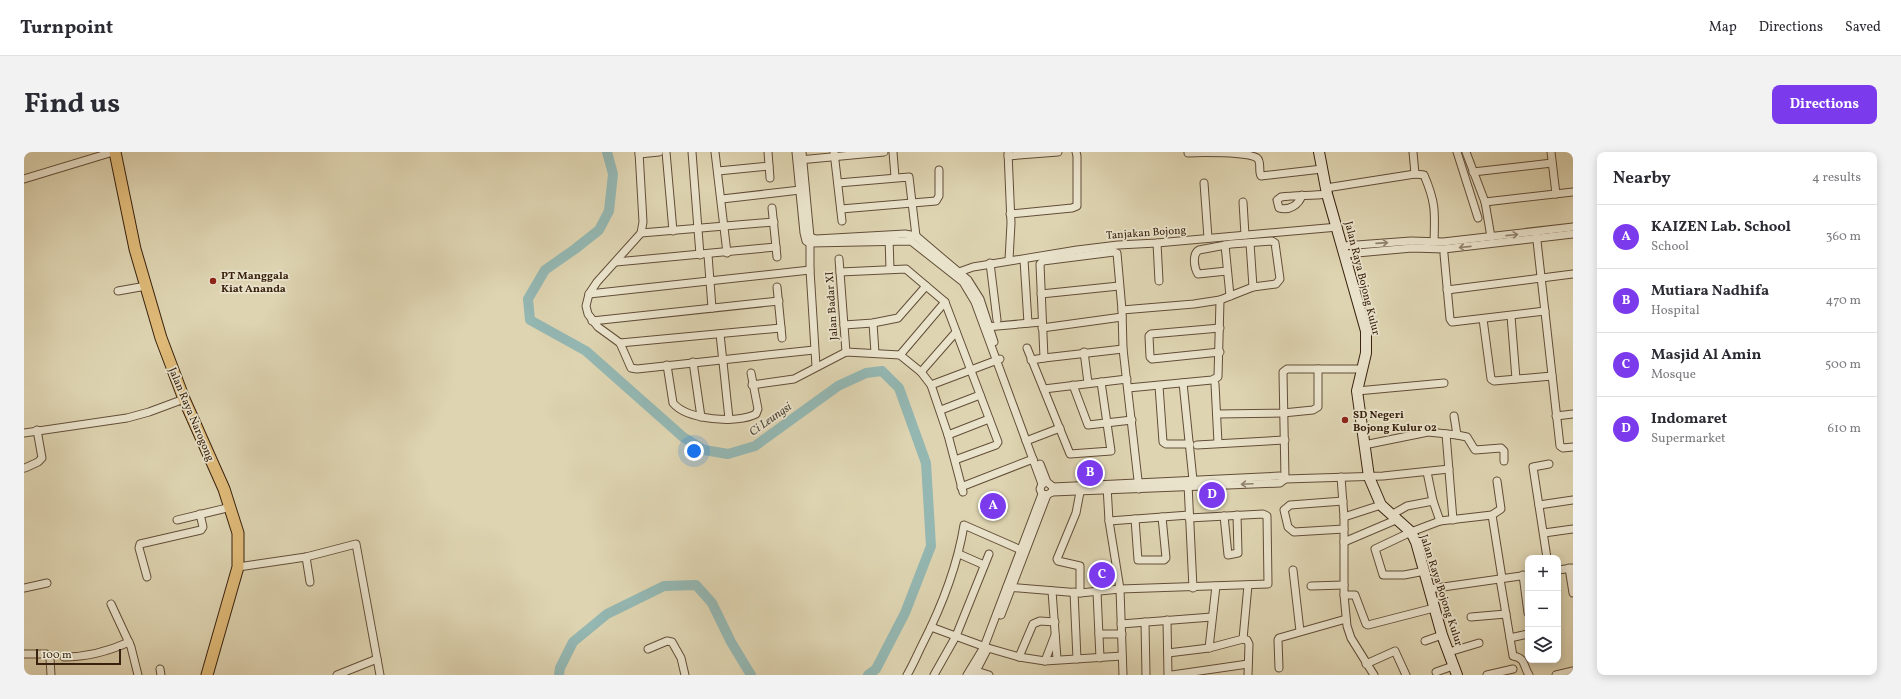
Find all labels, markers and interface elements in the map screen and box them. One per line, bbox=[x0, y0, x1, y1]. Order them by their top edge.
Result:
text: Turnpoint bbox=[20, 15, 113, 41]
text: Map bbox=[1709, 18, 1737, 37]
text: Directions bbox=[1759, 18, 1823, 37]
text: Saved bbox=[1845, 18, 1881, 37]
text: Find us bbox=[24, 85, 120, 124]
button: Directions bbox=[1772, 85, 1877, 124]
text: Nearby bbox=[1613, 167, 1671, 190]
text: 4 results bbox=[1812, 169, 1861, 187]
text: KAIZEN Lab. School bbox=[1651, 217, 1791, 238]
street label: Jalan Raya Bojong Kulur bbox=[1340, 220, 1383, 337]
street label: Tanjakan Bojong bbox=[1105, 223, 1187, 244]
text: A bbox=[1621, 228, 1631, 246]
text: 360 m bbox=[1826, 228, 1861, 246]
one-way arrow bbox=[1505, 231, 1518, 239]
text: School bbox=[1651, 238, 1689, 256]
one-way arrow bbox=[1375, 239, 1388, 246]
one-way arrow bbox=[1459, 243, 1472, 250]
place label: PT Manggala Kiat Ananda bbox=[221, 269, 289, 297]
street label: Jalan Badar XI bbox=[823, 271, 842, 341]
marker: PT Manggala Kiat Ananda bbox=[208, 276, 218, 286]
text: Mutiara Nadhifa bbox=[1651, 281, 1769, 302]
text: B bbox=[1622, 292, 1630, 310]
text: 470 m bbox=[1826, 292, 1861, 310]
text: Hospital bbox=[1651, 302, 1700, 320]
text: Masjid Al Amin bbox=[1651, 345, 1762, 366]
text: C bbox=[1622, 356, 1630, 374]
text: 500 m bbox=[1825, 356, 1861, 374]
street label: Jalan Raya Narogong bbox=[164, 365, 217, 464]
text: Mosque bbox=[1651, 366, 1696, 384]
water label: Ci Leungsi bbox=[746, 399, 796, 440]
place label: SD Negeri Bojong Kulur 02 bbox=[1353, 408, 1437, 436]
text: Indomaret bbox=[1651, 409, 1727, 430]
marker: SD Negeri Bojong Kulur 02 bbox=[1340, 415, 1350, 425]
text: D bbox=[1621, 420, 1631, 438]
text: 610 m bbox=[1827, 420, 1861, 438]
text: Supermarket bbox=[1651, 430, 1726, 448]
your location bbox=[684, 441, 704, 461]
pin: B bbox=[1077, 458, 1103, 488]
pin: D bbox=[1199, 480, 1225, 510]
one-way arrow bbox=[1241, 481, 1254, 488]
pin: A bbox=[980, 491, 1006, 521]
street label: Jalan Raya Bojong Kulur bbox=[1415, 533, 1466, 649]
map controls bbox=[1525, 555, 1561, 663]
button: + bbox=[1525, 555, 1561, 591]
pin: C bbox=[1089, 560, 1115, 590]
button: − bbox=[1525, 591, 1561, 627]
button: layers bbox=[1525, 627, 1561, 663]
scale bar bbox=[36, 647, 121, 666]
text: 100 m bbox=[42, 648, 72, 663]

